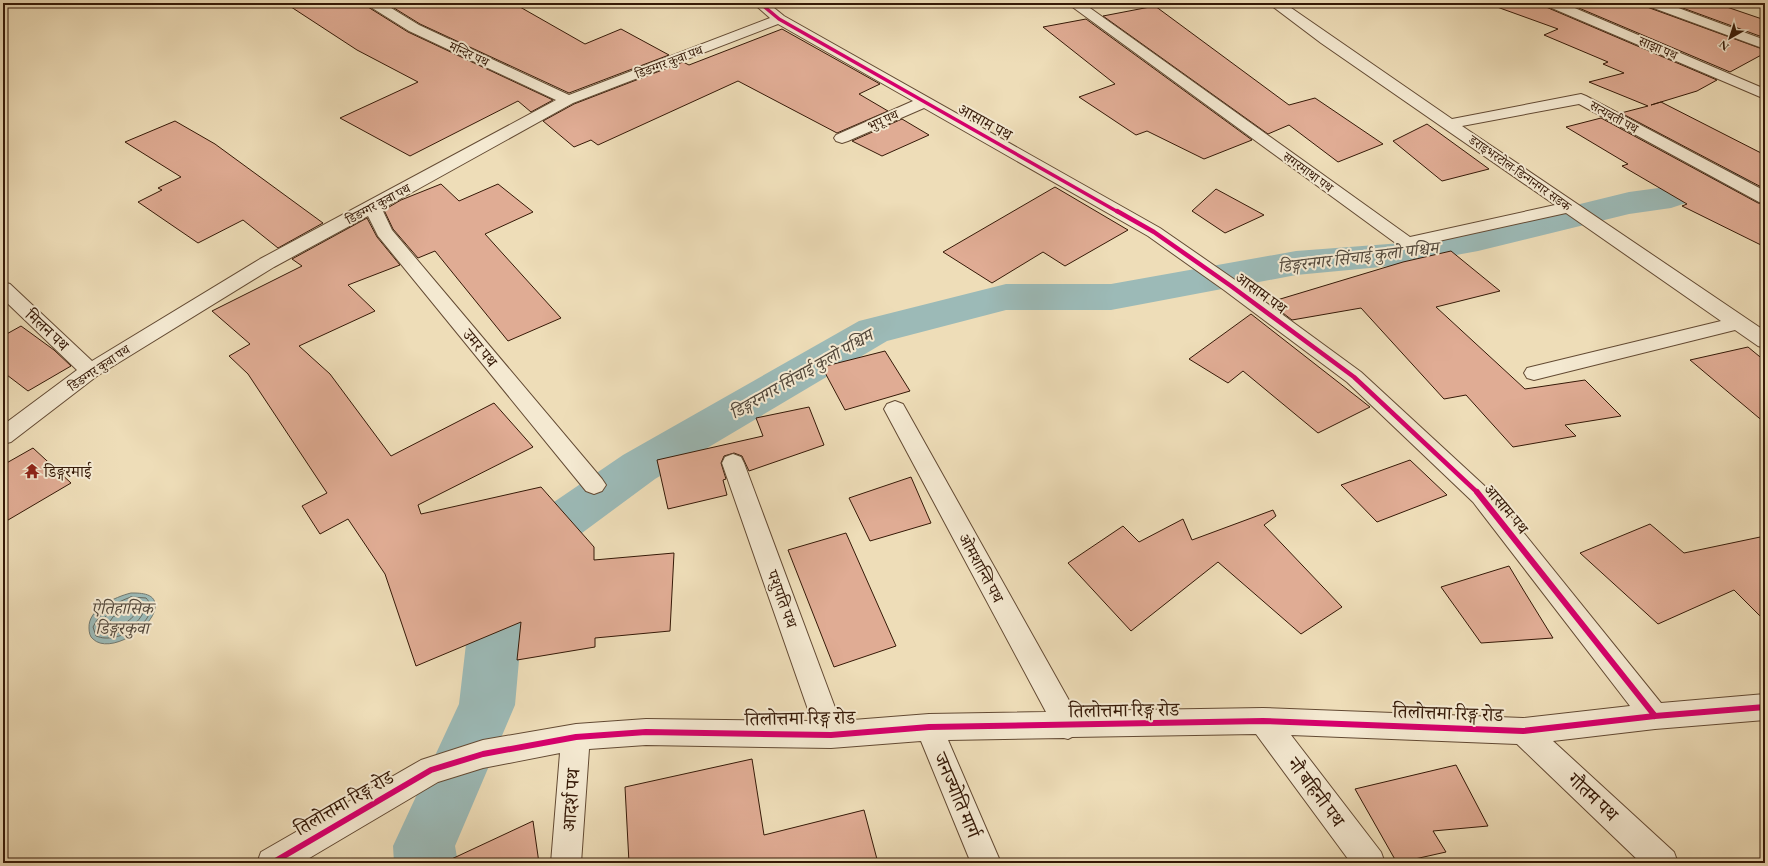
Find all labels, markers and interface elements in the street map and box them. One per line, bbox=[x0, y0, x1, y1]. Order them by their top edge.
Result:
north arrow bbox=[1710, 18, 1750, 58]
street label: साझा पथ bbox=[1635, 32, 1681, 64]
street label: मन्दिर पथ bbox=[446, 37, 493, 71]
text: N bbox=[1716, 37, 1732, 54]
street label: डिङग्गर कुवा पथ bbox=[632, 41, 707, 83]
street label: सत्यवती पथ bbox=[1586, 96, 1642, 138]
street label: आसाम पथ bbox=[954, 99, 1016, 146]
street label: भुपू पथ bbox=[865, 105, 902, 134]
street label: डराइभरटोल-डिन्गनगर सडक bbox=[1465, 131, 1575, 215]
street label: सगरमाथा पथ bbox=[1279, 147, 1338, 197]
street label: डिङग्गर कुवा पथ bbox=[342, 179, 415, 229]
water label: डिङ्गरनगर सिंचाई कुलो पश्चिम bbox=[1277, 236, 1443, 278]
street label: आसाम पथ bbox=[1231, 267, 1292, 319]
street label: मिलन पथ bbox=[20, 304, 74, 356]
water label: डिङ्गरनगर सिंचाई कुलो पश्चिम bbox=[726, 322, 879, 424]
street label: उमर पथ bbox=[457, 324, 502, 372]
street label: डिङग्गर कुवा पथ bbox=[64, 340, 134, 396]
place label: डिङ्गरमाई bbox=[43, 461, 92, 482]
temple icon: डिङ्गरमाई bbox=[23, 462, 41, 480]
street label: आसाम पथ bbox=[1479, 480, 1533, 539]
street label: ओमशान्ति पथ bbox=[953, 530, 1009, 607]
street label: पशुपति पथ bbox=[762, 566, 802, 631]
water label: ऐतिहासिक डिङ्गरकुवा bbox=[91, 597, 157, 639]
street label: तिलोत्तमा रिङ्ग रोड bbox=[1067, 697, 1181, 723]
street label: तिलोत्तमा रिङ्ग रोड bbox=[1391, 699, 1505, 727]
street label: तिलोत्तमा रिङ्ग रोड bbox=[743, 705, 857, 731]
street label: जनज्योति मार्ग bbox=[927, 748, 987, 842]
street label: नौ बहिनी पथ bbox=[1281, 751, 1351, 832]
street label: तिलोत्तमा रिङ्ग रोड bbox=[289, 764, 399, 842]
street label: आदर्श पथ bbox=[556, 767, 586, 832]
street label: गौतम पथ bbox=[1562, 767, 1624, 827]

